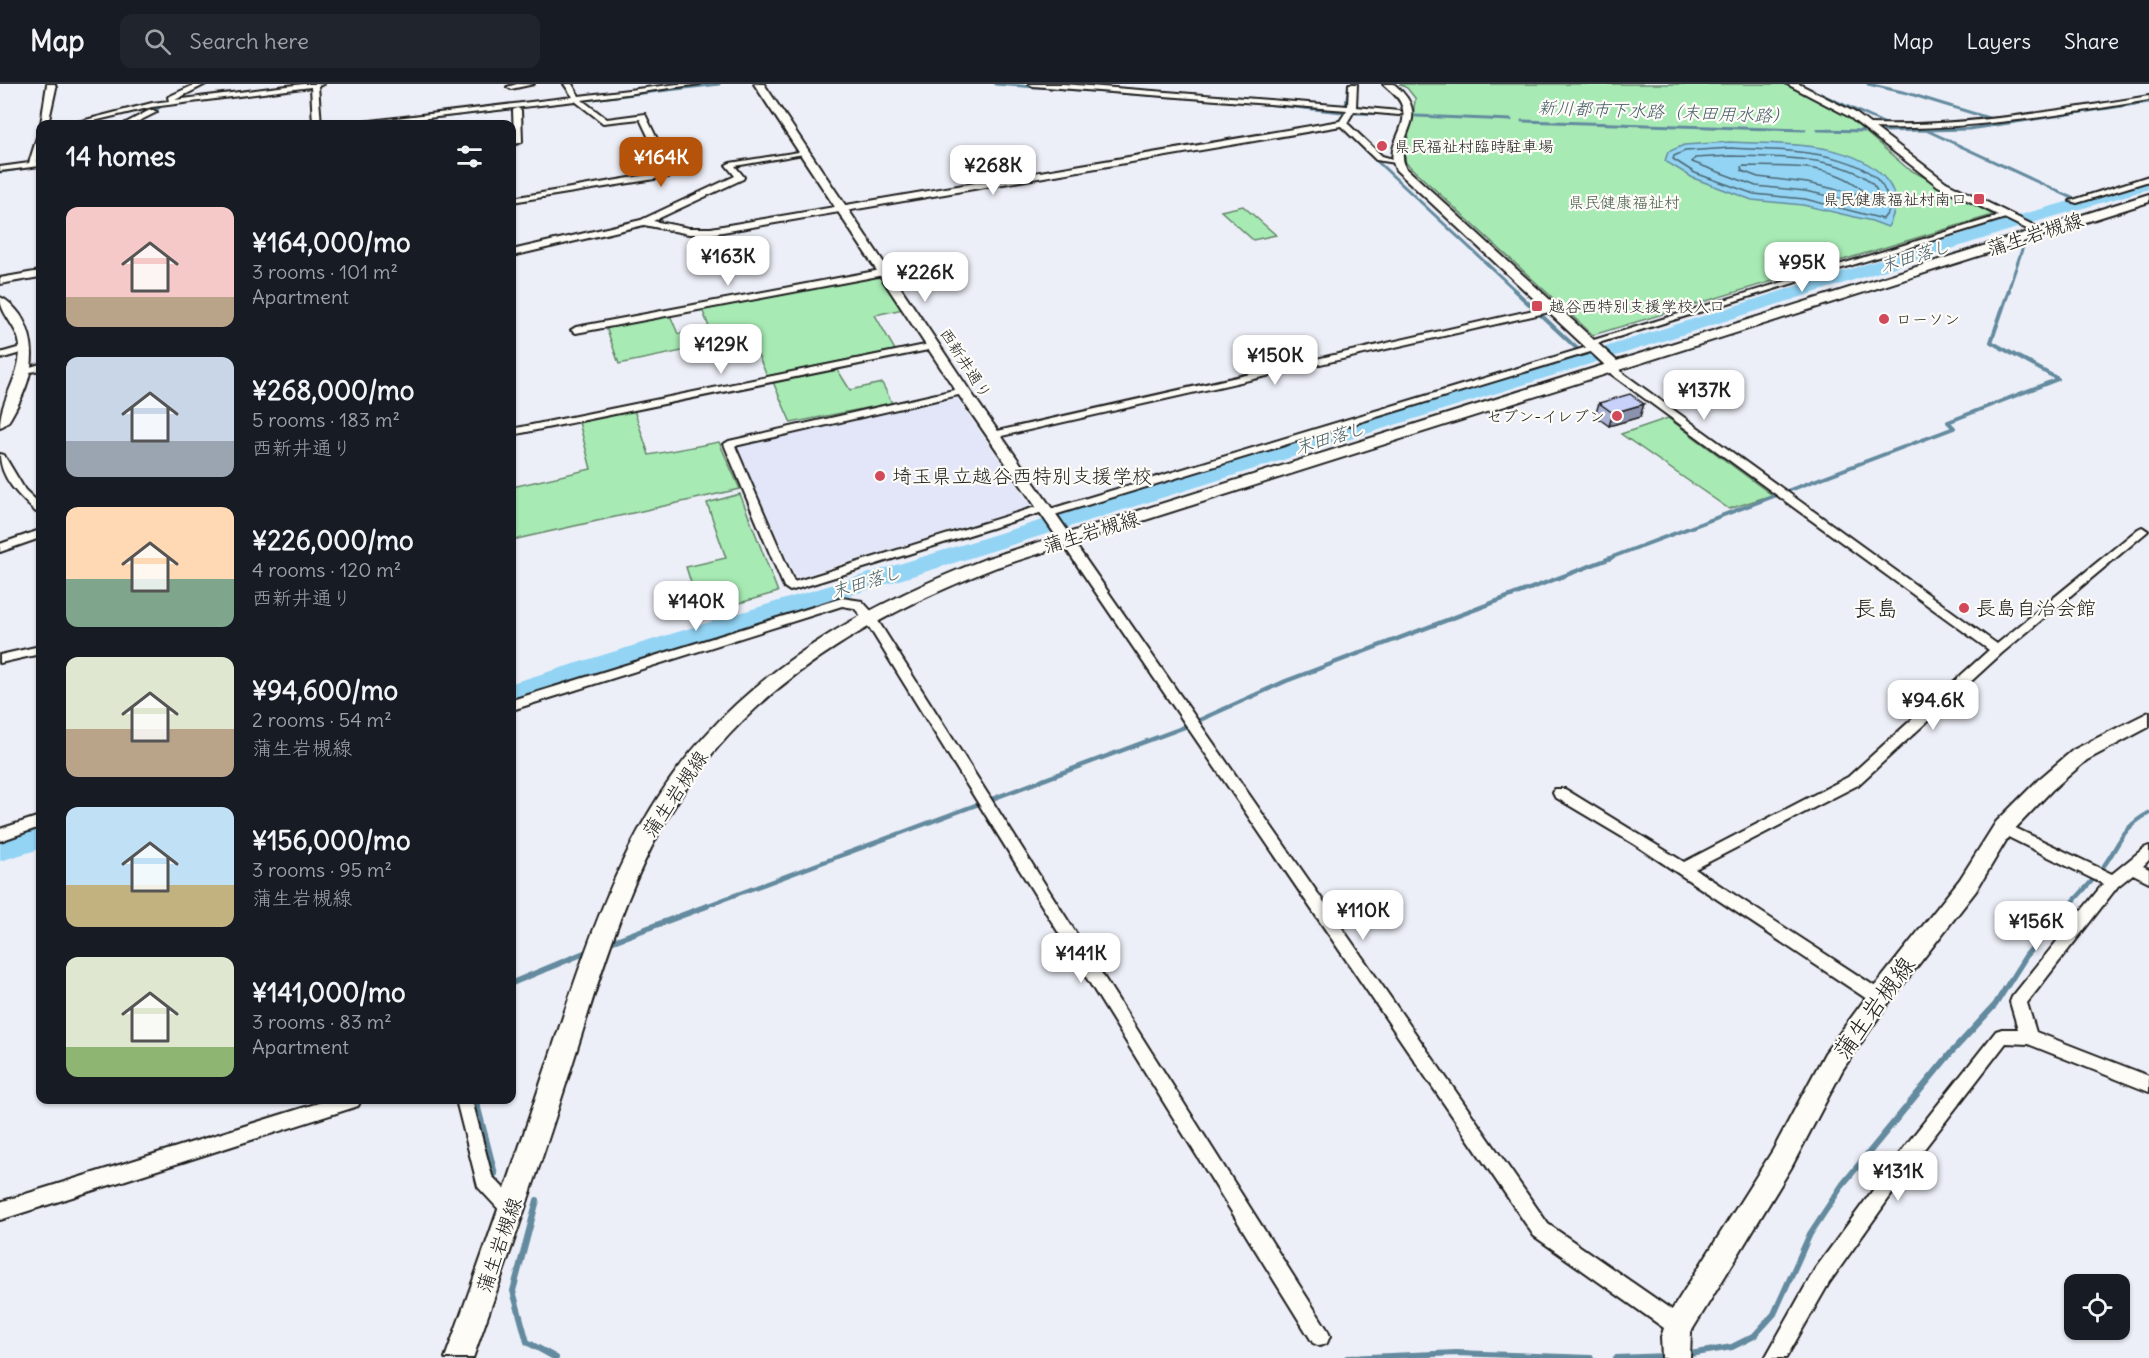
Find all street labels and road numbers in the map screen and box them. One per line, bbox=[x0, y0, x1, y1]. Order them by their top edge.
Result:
street label: 蒲生岩槻線 bbox=[1983, 206, 2086, 261]
street label: 西新井通り bbox=[936, 324, 996, 402]
street label: 蒲生岩槻線 bbox=[1039, 505, 1142, 558]
street label: 蒲生岩槻線 bbox=[636, 745, 713, 842]
street label: 蒲生岩槻線 bbox=[1826, 950, 1921, 1065]
street label: 蒲生岩槻線 bbox=[470, 1193, 527, 1296]

